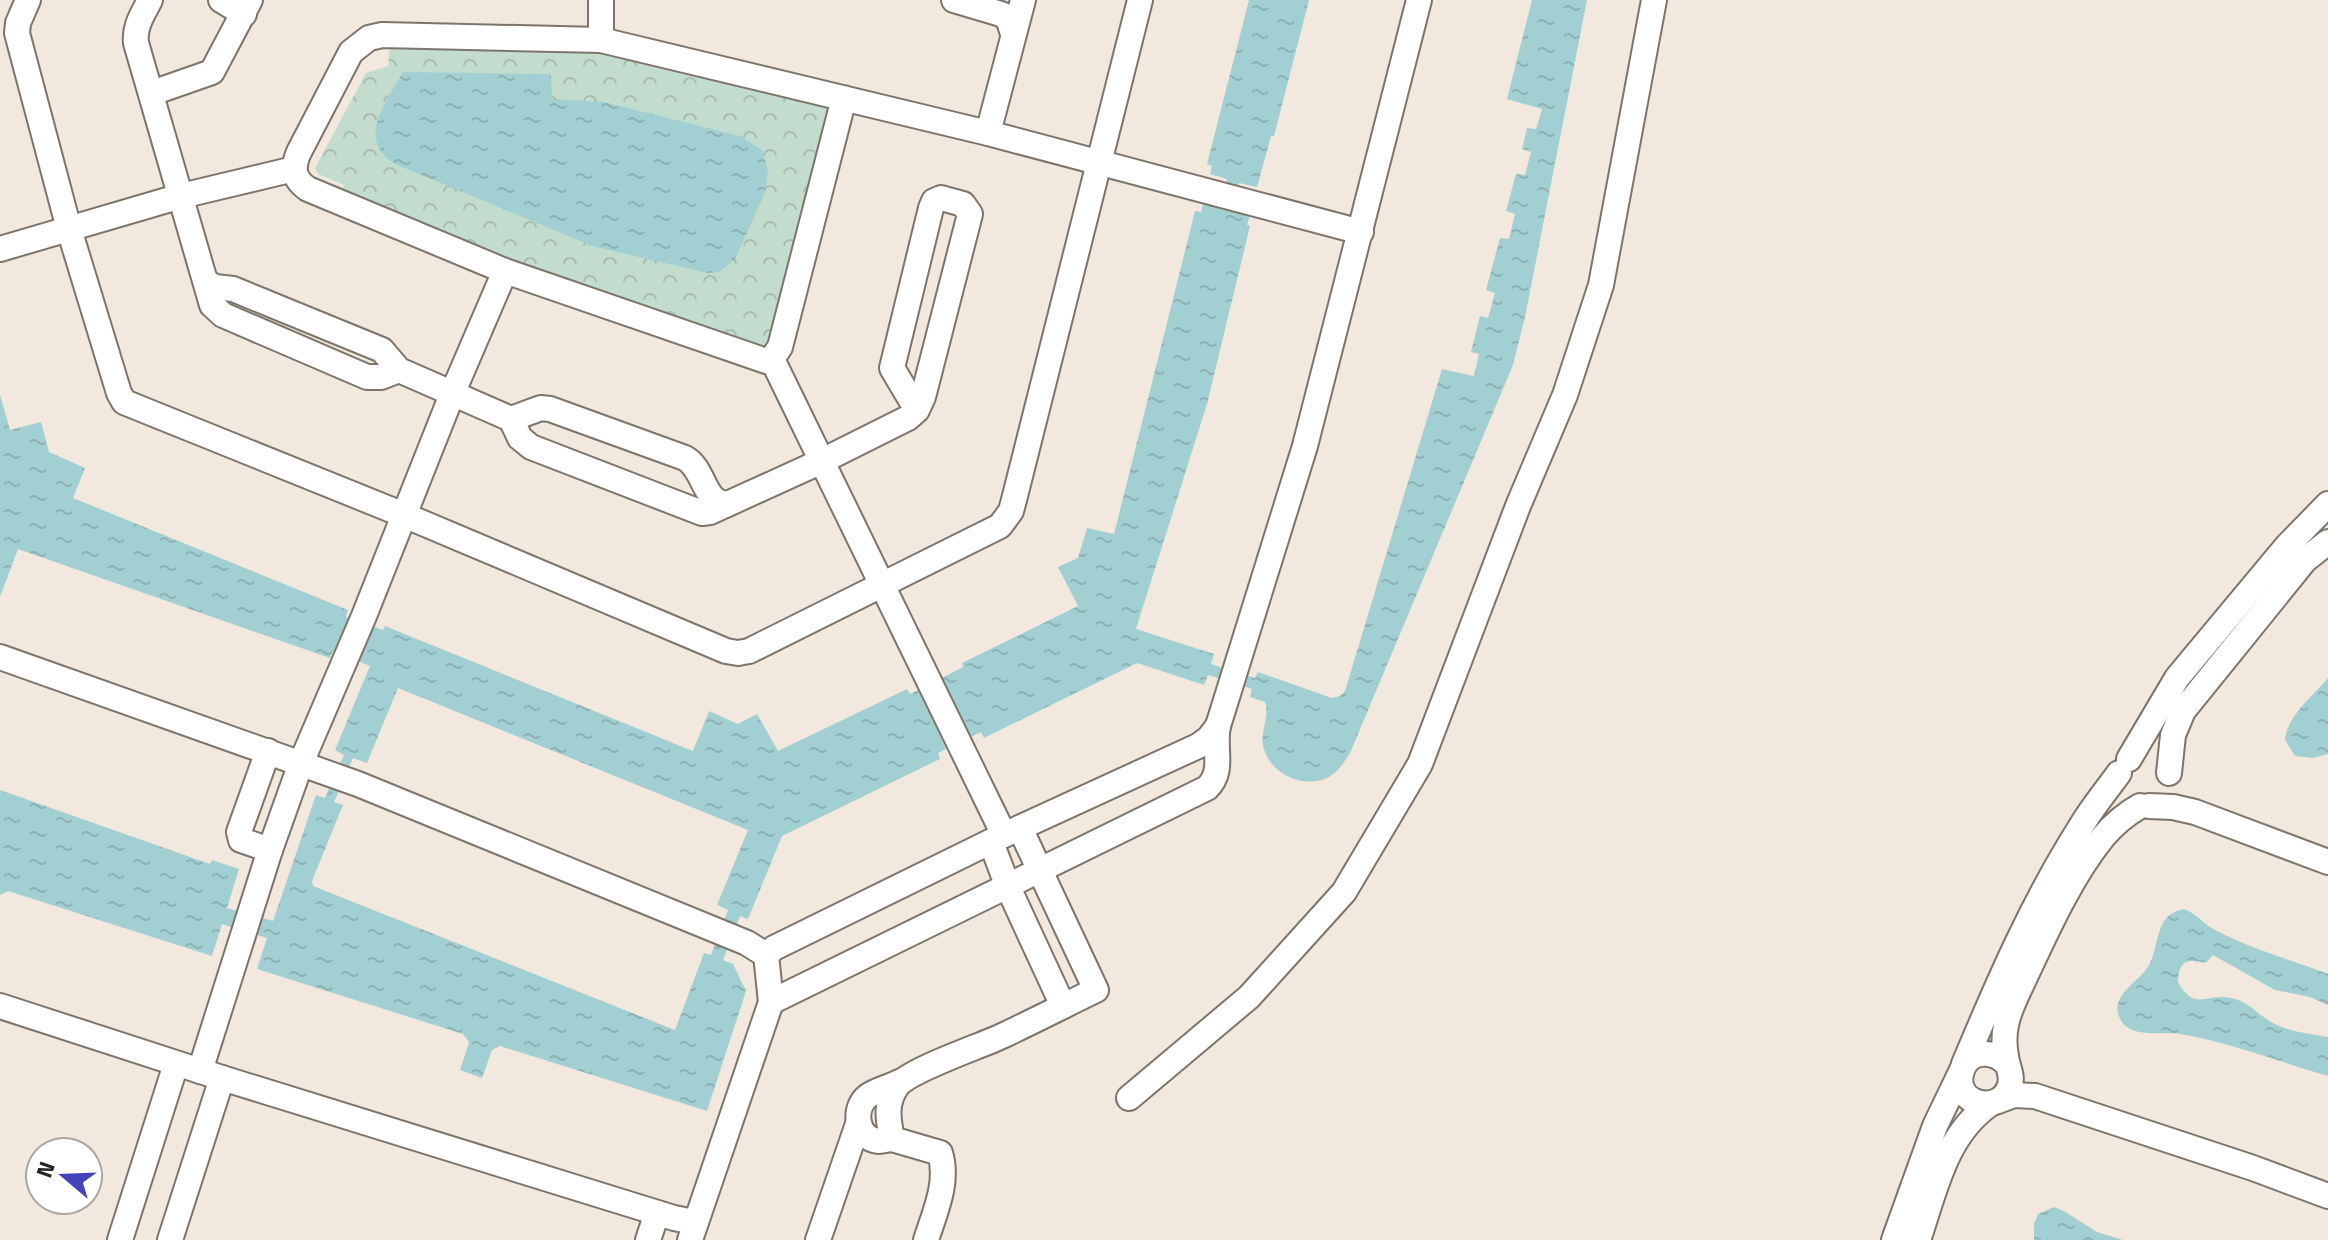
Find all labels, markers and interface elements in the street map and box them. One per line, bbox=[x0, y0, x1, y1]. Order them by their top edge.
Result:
north arrow bbox=[24, 1136, 104, 1216]
text: N bbox=[27, 1157, 64, 1182]

